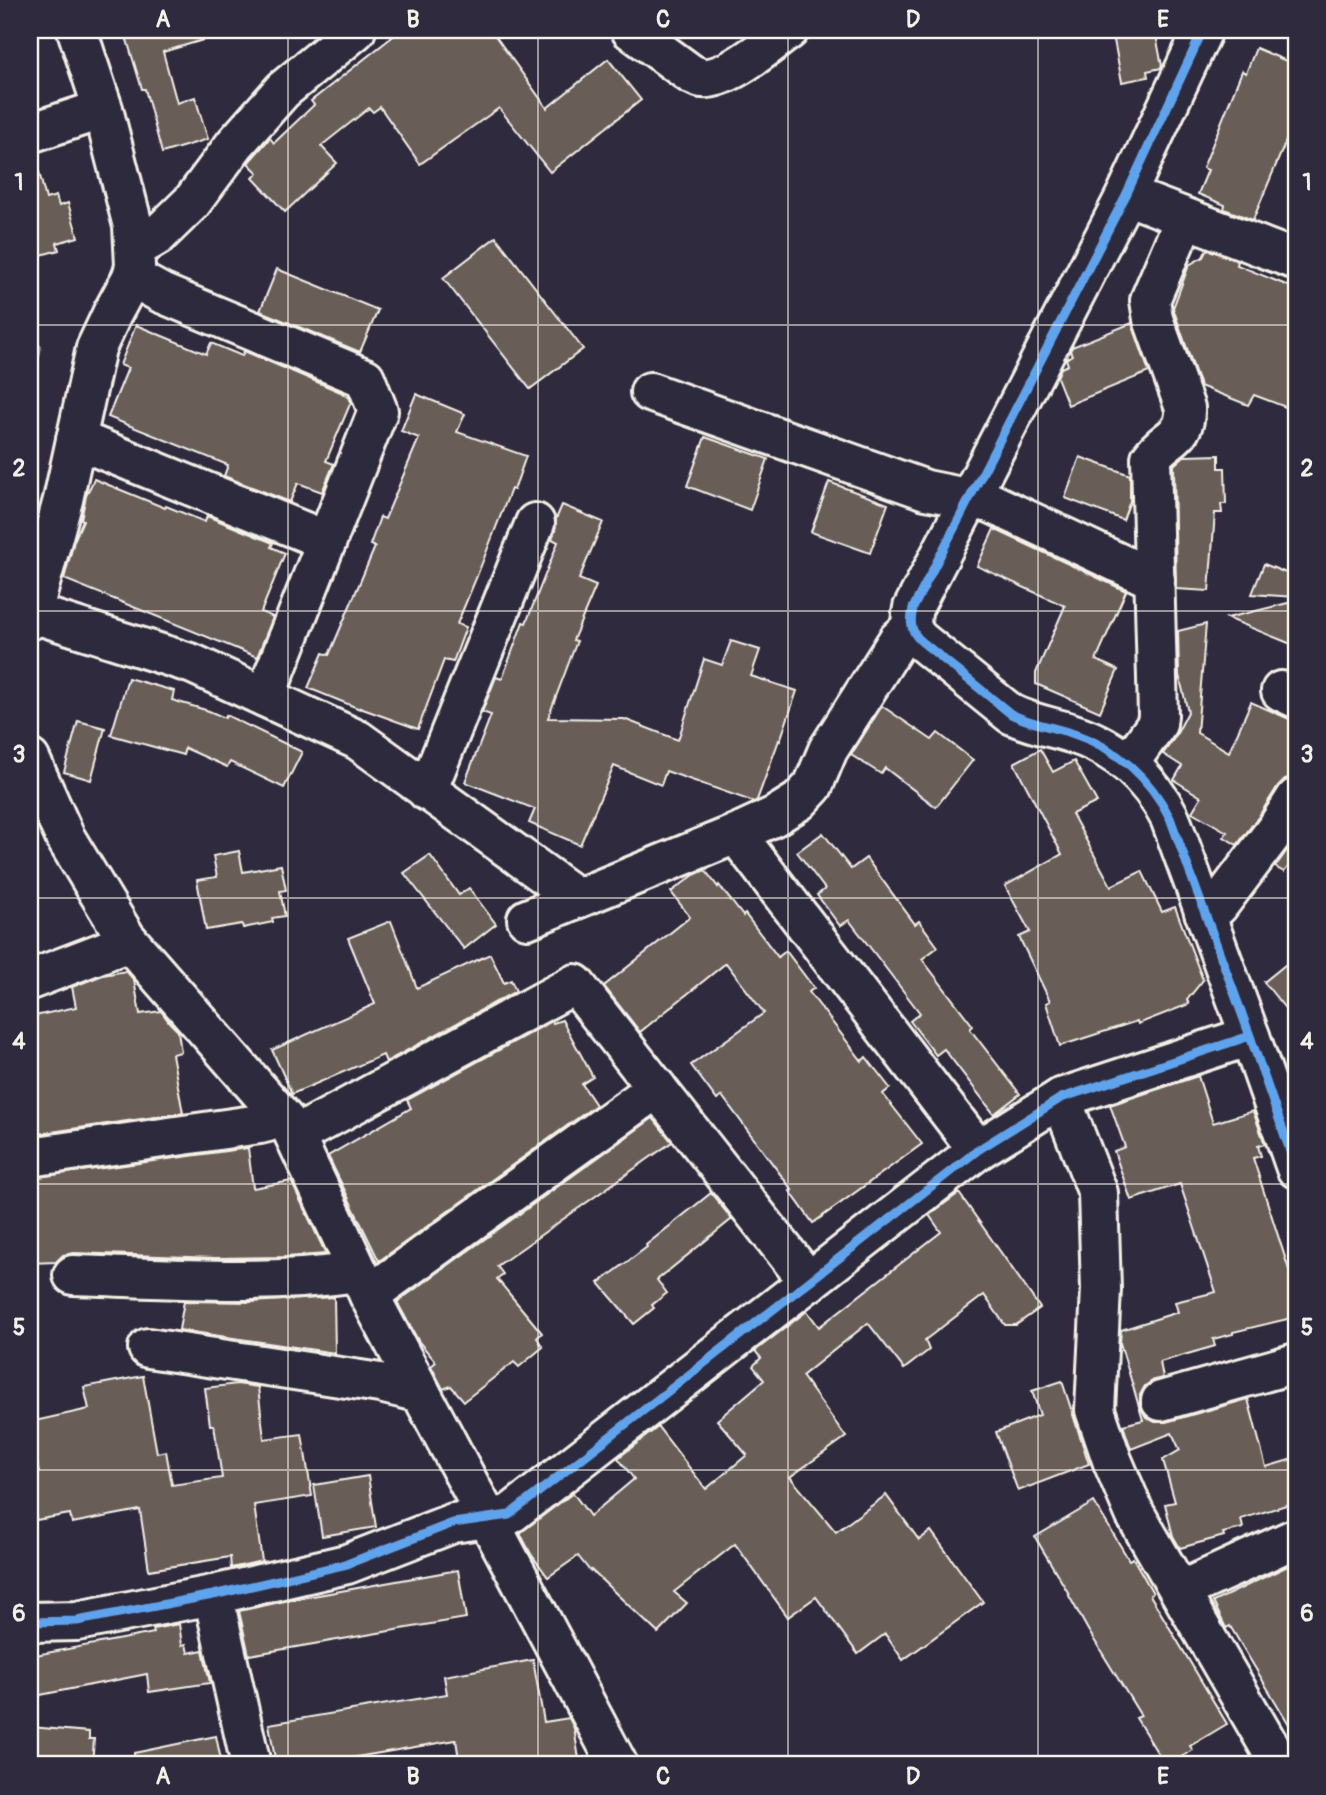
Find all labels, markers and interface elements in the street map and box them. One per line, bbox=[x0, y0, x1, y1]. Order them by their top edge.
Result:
text: A bbox=[156, 5, 171, 34]
text: B bbox=[406, 5, 420, 34]
text: C bbox=[656, 5, 670, 34]
text: D bbox=[906, 5, 920, 34]
text: E bbox=[1157, 5, 1169, 34]
text: 1 bbox=[15, 168, 24, 197]
text: 1 bbox=[1303, 168, 1312, 197]
text: 2 bbox=[13, 454, 26, 483]
text: 2 bbox=[1301, 454, 1314, 483]
text: 3 bbox=[13, 740, 25, 769]
text: 3 bbox=[1301, 740, 1313, 769]
text: 4 bbox=[12, 1027, 26, 1056]
text: 4 bbox=[1300, 1027, 1314, 1056]
text: 5 bbox=[13, 1313, 25, 1342]
text: 5 bbox=[1301, 1313, 1313, 1342]
text: 6 bbox=[12, 1599, 26, 1628]
text: 6 bbox=[1300, 1599, 1314, 1628]
text: A bbox=[156, 1762, 171, 1791]
text: B bbox=[406, 1762, 420, 1791]
text: C bbox=[656, 1762, 670, 1791]
text: D bbox=[906, 1762, 920, 1791]
text: E bbox=[1157, 1762, 1169, 1791]

